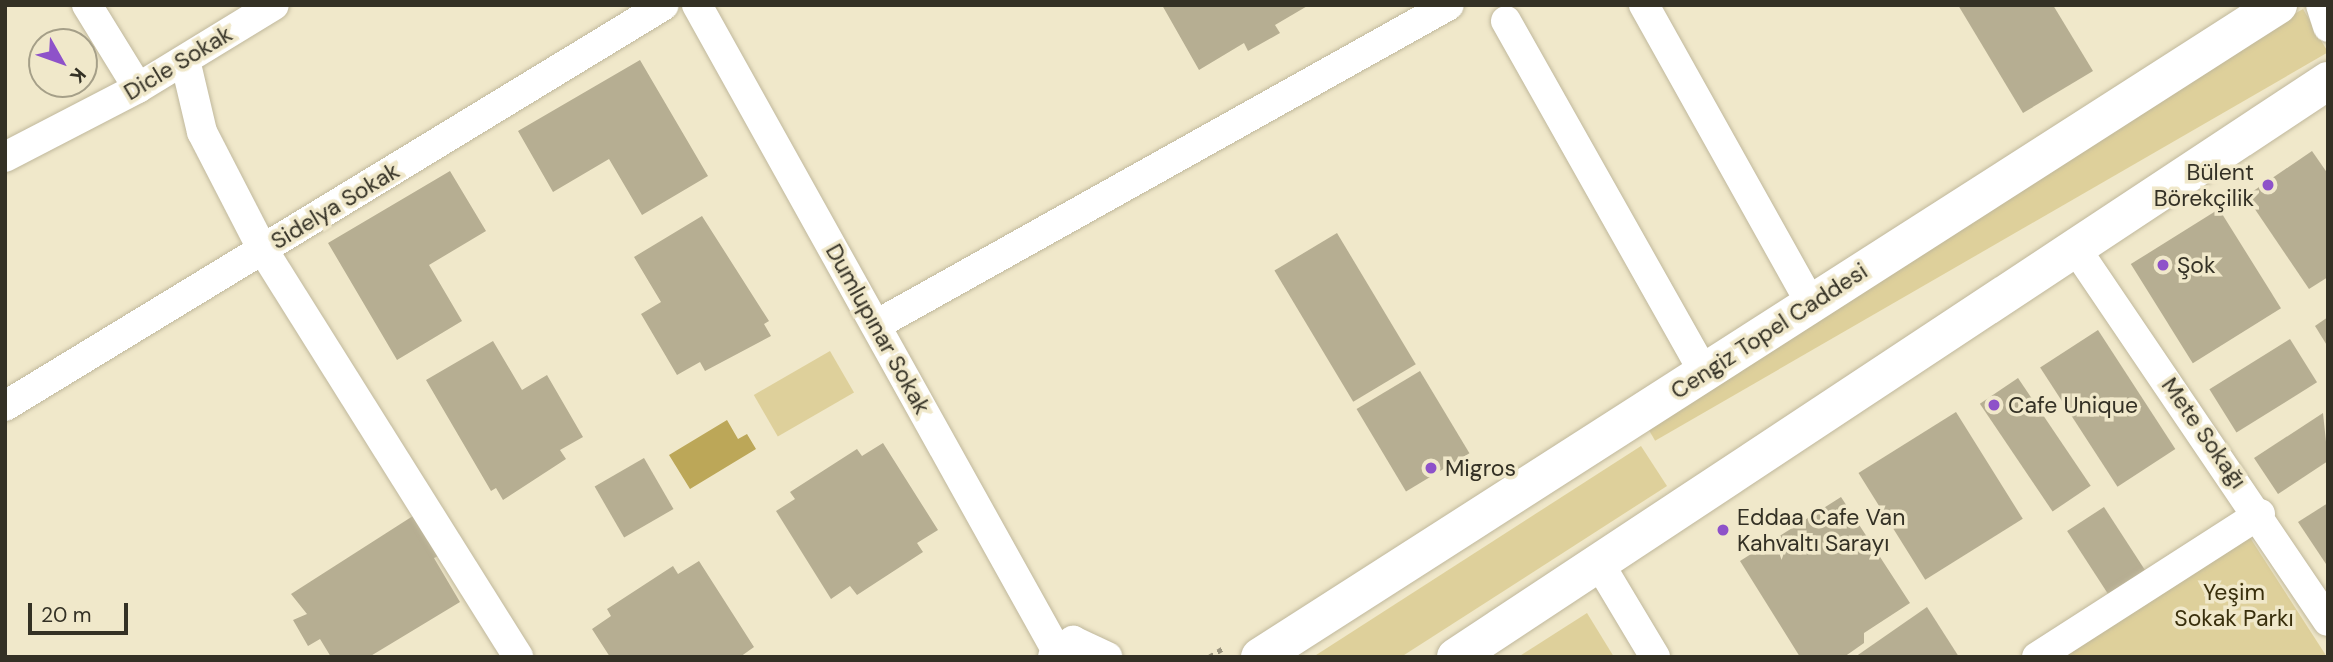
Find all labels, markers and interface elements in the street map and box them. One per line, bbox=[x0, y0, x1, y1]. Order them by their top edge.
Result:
street label: Dicle Sokak bbox=[119, 20, 237, 106]
north arrow bbox=[28, 28, 98, 98]
text: K bbox=[64, 63, 92, 88]
street label: Sidelya Sokak bbox=[266, 157, 404, 255]
place label: Bülent Börekçilik bbox=[2154, 158, 2254, 212]
marker: Bülent Börekçilik bbox=[2260, 177, 2276, 193]
street label: Dumlupınar Sokak bbox=[820, 239, 936, 419]
place label: Şok bbox=[2177, 251, 2216, 279]
street label: Cengiz Topel Caddesi bbox=[1665, 257, 1873, 405]
marker: Şok bbox=[2155, 257, 2171, 273]
street label: Mete Sokağı bbox=[2156, 372, 2252, 494]
place label: Cafe Unique bbox=[2008, 391, 2138, 419]
marker: Cafe Unique bbox=[1986, 397, 2002, 413]
place label: Migros bbox=[1445, 454, 1516, 482]
marker: Migros bbox=[1423, 460, 1439, 476]
place label: Eddaa Cafe Van Kahvaltı Sarayı bbox=[1737, 503, 1905, 557]
marker: Eddaa Cafe Van Kahvaltı Sarayı bbox=[1715, 522, 1731, 538]
park label: Yeşim Sokak Parkı bbox=[2174, 578, 2294, 632]
scale bar bbox=[32, 588, 131, 632]
text: 20 m bbox=[41, 601, 92, 629]

